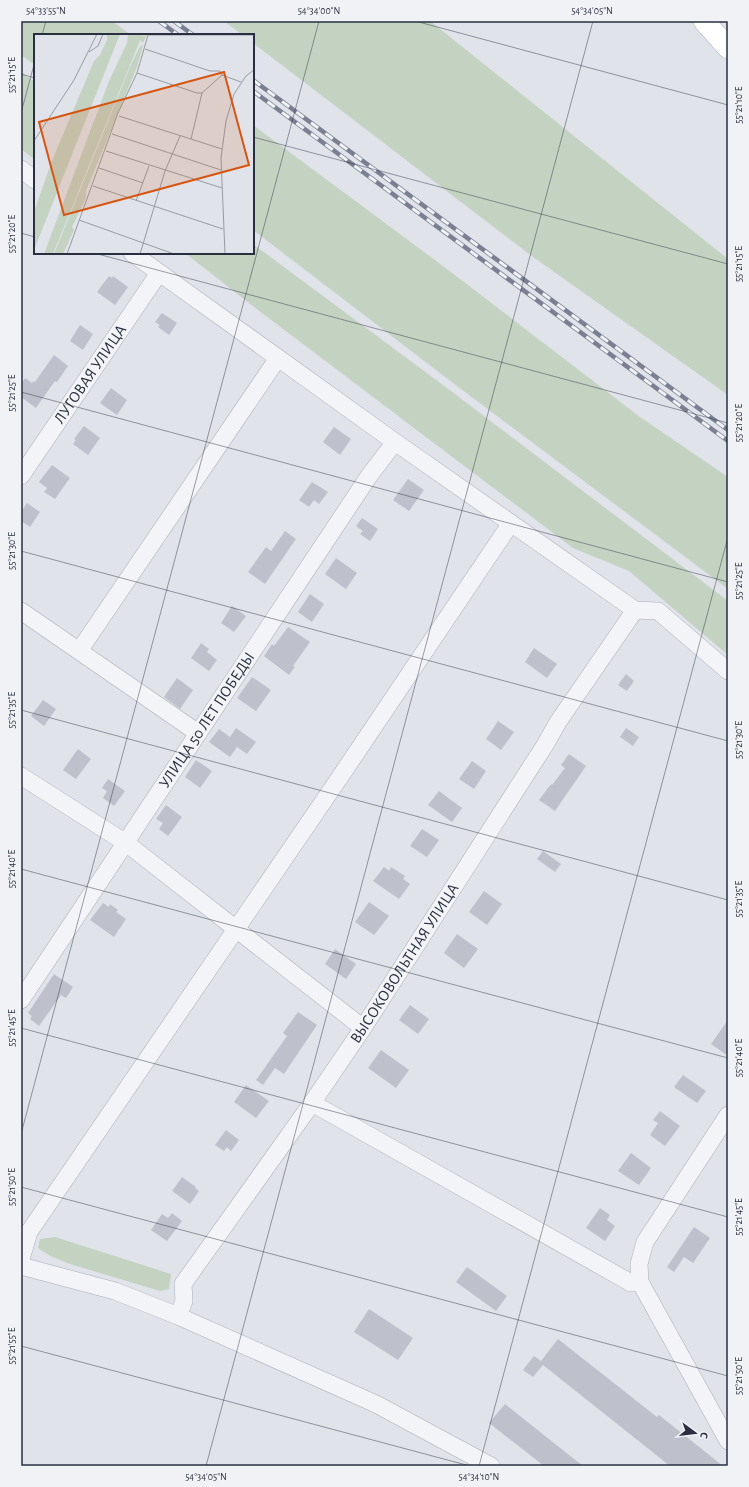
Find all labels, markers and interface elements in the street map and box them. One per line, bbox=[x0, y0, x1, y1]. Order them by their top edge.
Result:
text: 54°33'55"N bbox=[26, 6, 66, 16]
text: 54°34'00"N bbox=[298, 6, 340, 16]
text: 54°34'05"N bbox=[571, 6, 613, 16]
inset map bbox=[34, 34, 254, 254]
text: 55°21'15"E bbox=[7, 57, 17, 93]
text: 55°21'10"E bbox=[734, 86, 744, 124]
text: 55°21'20"E bbox=[7, 215, 17, 253]
text: 55°21'15"E bbox=[734, 246, 744, 282]
street label: ЛУГОВАЯ УЛИЦА bbox=[51, 322, 130, 427]
text: 55°21'25"E bbox=[7, 374, 17, 412]
text: 55°21'20"E bbox=[734, 404, 744, 442]
text: 55°21'30"E bbox=[7, 532, 17, 570]
text: 55°21'25"E bbox=[734, 562, 744, 600]
street label: УЛИЦА 50 ЛЕТ ПОБЕДЫ bbox=[156, 649, 258, 791]
text: 55°21'35"E bbox=[7, 691, 17, 728]
text: 55°21'30"E bbox=[734, 721, 744, 759]
text: 55°21'40"E bbox=[7, 849, 17, 888]
street label: ВЫСОКОВОЛЬТНАЯ УЛИЦА bbox=[347, 880, 462, 1046]
text: 55°21'35"E bbox=[734, 880, 744, 917]
text: 55°21'45"E bbox=[7, 1009, 17, 1047]
text: 55°21'40"E bbox=[734, 1038, 744, 1077]
text: 55°21'50"E bbox=[7, 1168, 17, 1206]
text: 55°21'45"E bbox=[734, 1198, 744, 1236]
text: 55°21'55"E bbox=[7, 1327, 17, 1364]
text: 55°21'50"E bbox=[734, 1357, 744, 1395]
north arrow bbox=[675, 1413, 715, 1453]
text: С bbox=[698, 1431, 710, 1440]
text: 54°34'05"N bbox=[185, 1472, 227, 1482]
text: 54°34'10"N bbox=[459, 1472, 499, 1482]

